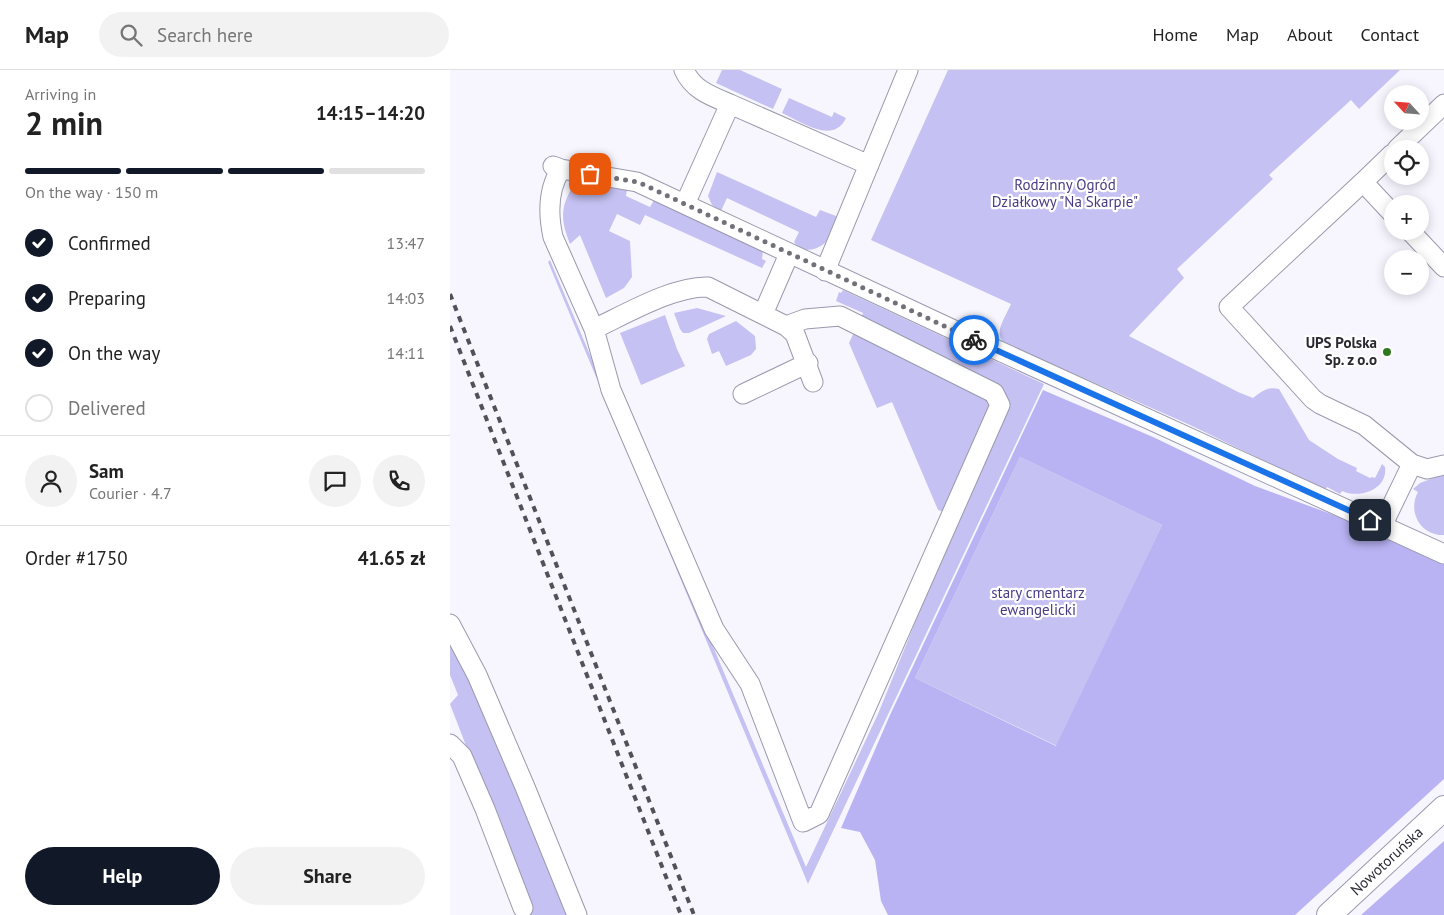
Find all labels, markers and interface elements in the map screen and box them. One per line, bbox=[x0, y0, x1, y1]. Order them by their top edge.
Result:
search box bbox=[99, 12, 449, 57]
text: Map bbox=[25, 19, 69, 50]
icon: search bbox=[117, 21, 145, 49]
text: Search here bbox=[157, 23, 253, 47]
text: Home bbox=[1152, 23, 1198, 46]
text: Map bbox=[1226, 23, 1259, 46]
text: About bbox=[1287, 23, 1333, 46]
text: Contact bbox=[1361, 23, 1419, 46]
text: Arriving in bbox=[25, 84, 96, 104]
north arrow bbox=[1384, 85, 1429, 130]
map controls bbox=[1384, 85, 1429, 295]
text: 14:15–14:20 bbox=[316, 101, 425, 125]
text: 2 min bbox=[25, 102, 103, 144]
button: locate bbox=[1384, 140, 1429, 185]
pin bbox=[569, 153, 611, 195]
icon: bag bbox=[576, 160, 604, 188]
park label: Rodzinny Ogród Działkowy "Na Skarpie" bbox=[992, 175, 1138, 211]
text: On the way · 150 m bbox=[25, 182, 158, 202]
button: + bbox=[1384, 195, 1429, 240]
icon: check bbox=[25, 229, 53, 257]
text: Confirmed bbox=[68, 231, 151, 255]
text: 13:47 bbox=[387, 233, 425, 253]
button: − bbox=[1384, 250, 1429, 295]
icon: check bbox=[25, 284, 53, 312]
text: Preparing bbox=[68, 286, 146, 310]
text: 14:03 bbox=[387, 288, 425, 308]
courier bbox=[949, 315, 999, 365]
icon: bike bbox=[960, 326, 988, 354]
place label: UPS Polska Sp. z o.o bbox=[1306, 333, 1377, 369]
icon: check bbox=[25, 339, 53, 367]
text: On the way bbox=[68, 341, 160, 365]
text: 14:11 bbox=[387, 343, 425, 363]
marker: UPS Polska Sp. z o.o bbox=[1381, 346, 1393, 358]
text: Delivered bbox=[68, 396, 146, 420]
button: person bbox=[25, 455, 77, 507]
button: chat bbox=[309, 455, 361, 507]
button: phone bbox=[373, 455, 425, 507]
text: Sam bbox=[89, 459, 124, 483]
text: Courier · 4.7 bbox=[89, 483, 172, 503]
pin bbox=[1349, 499, 1391, 541]
icon: home bbox=[1356, 506, 1384, 534]
text: Order #1750 bbox=[25, 546, 128, 570]
text: 41.65 zł bbox=[358, 546, 425, 570]
park label: stary cmentarz ewangelicki bbox=[991, 583, 1085, 619]
street label: Nowotoruńska bbox=[1346, 822, 1427, 899]
button: Help bbox=[25, 847, 220, 905]
button: Share bbox=[230, 847, 425, 905]

